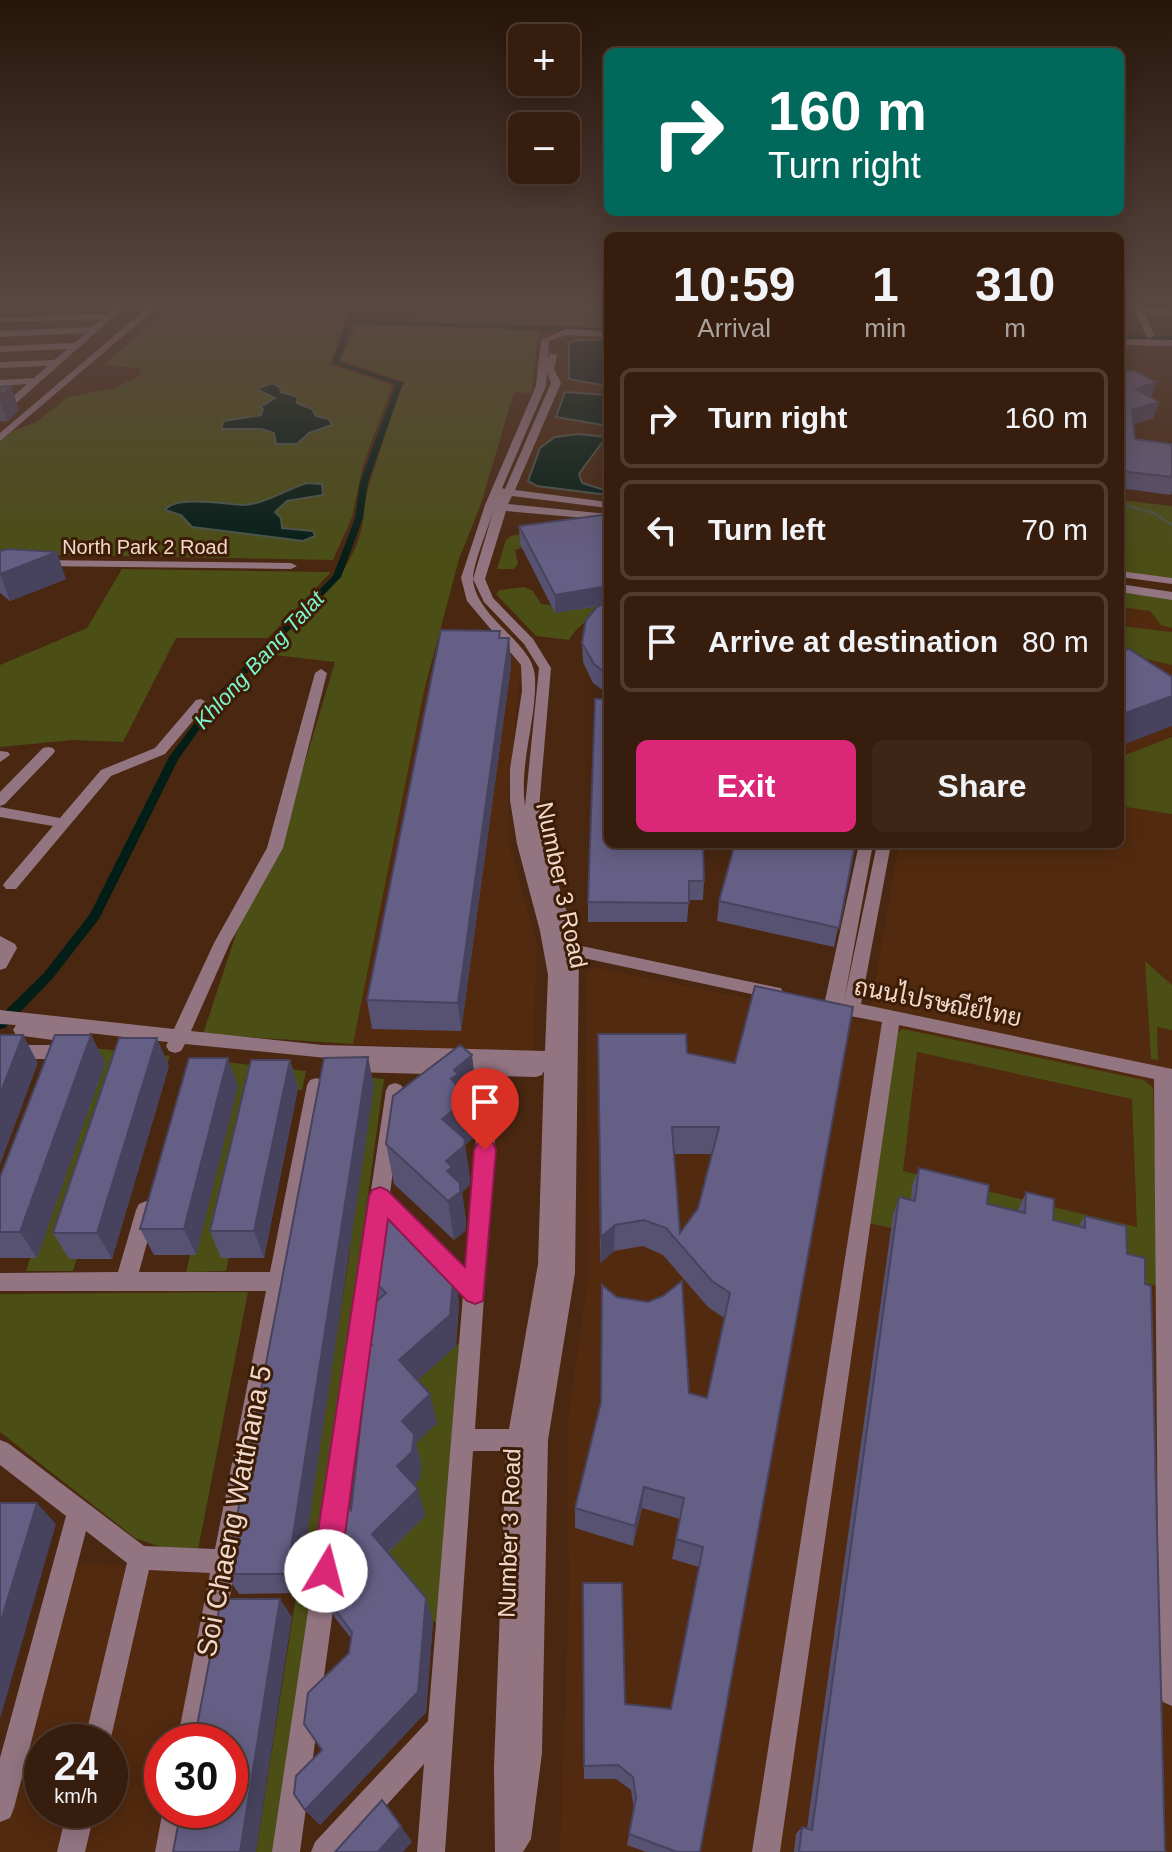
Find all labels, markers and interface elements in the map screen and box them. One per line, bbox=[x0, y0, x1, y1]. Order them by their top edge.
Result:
map controls bbox=[508, 24, 580, 184]
button: + bbox=[508, 24, 580, 96]
text: 160 m bbox=[768, 79, 927, 142]
icon: right bbox=[636, 80, 740, 184]
button: − bbox=[508, 112, 580, 184]
text: Turn right bbox=[768, 145, 921, 186]
text: 10:59 bbox=[673, 258, 796, 311]
text: 1 bbox=[872, 258, 899, 311]
text: 310 bbox=[975, 258, 1055, 311]
text: Arrival bbox=[697, 313, 771, 343]
text: min bbox=[864, 313, 906, 343]
text: m bbox=[1004, 313, 1026, 343]
icon: right bbox=[640, 396, 684, 440]
text: Turn right bbox=[708, 401, 847, 434]
text: 160 m bbox=[1005, 401, 1088, 434]
icon: left bbox=[640, 508, 684, 552]
text: Turn left bbox=[708, 513, 826, 546]
text: 70 m bbox=[1021, 513, 1088, 546]
street label: North Park 2 Road bbox=[62, 536, 228, 558]
water label: Khlong Bang Talat bbox=[189, 585, 330, 734]
icon: arrive bbox=[640, 620, 684, 664]
text: Arrive at destination bbox=[708, 625, 998, 658]
text: 80 m bbox=[1022, 625, 1089, 658]
button: Exit bbox=[636, 740, 856, 832]
button: Share bbox=[872, 740, 1092, 832]
street label: Number 3 Road bbox=[531, 799, 593, 971]
street label: ถนนไปรษณีย์ไทย bbox=[852, 971, 1024, 1031]
pin bbox=[451, 1068, 519, 1150]
icon: arrive bbox=[463, 1080, 507, 1124]
street label: Soi Chaeng Watthana 5 bbox=[191, 1363, 277, 1659]
street label: Number 3 Road bbox=[493, 1448, 525, 1618]
position arrow bbox=[284, 1529, 368, 1613]
speed limit sign: 30 bbox=[144, 1724, 248, 1828]
text: 24 bbox=[54, 1744, 98, 1788]
text: km/h bbox=[54, 1785, 98, 1807]

